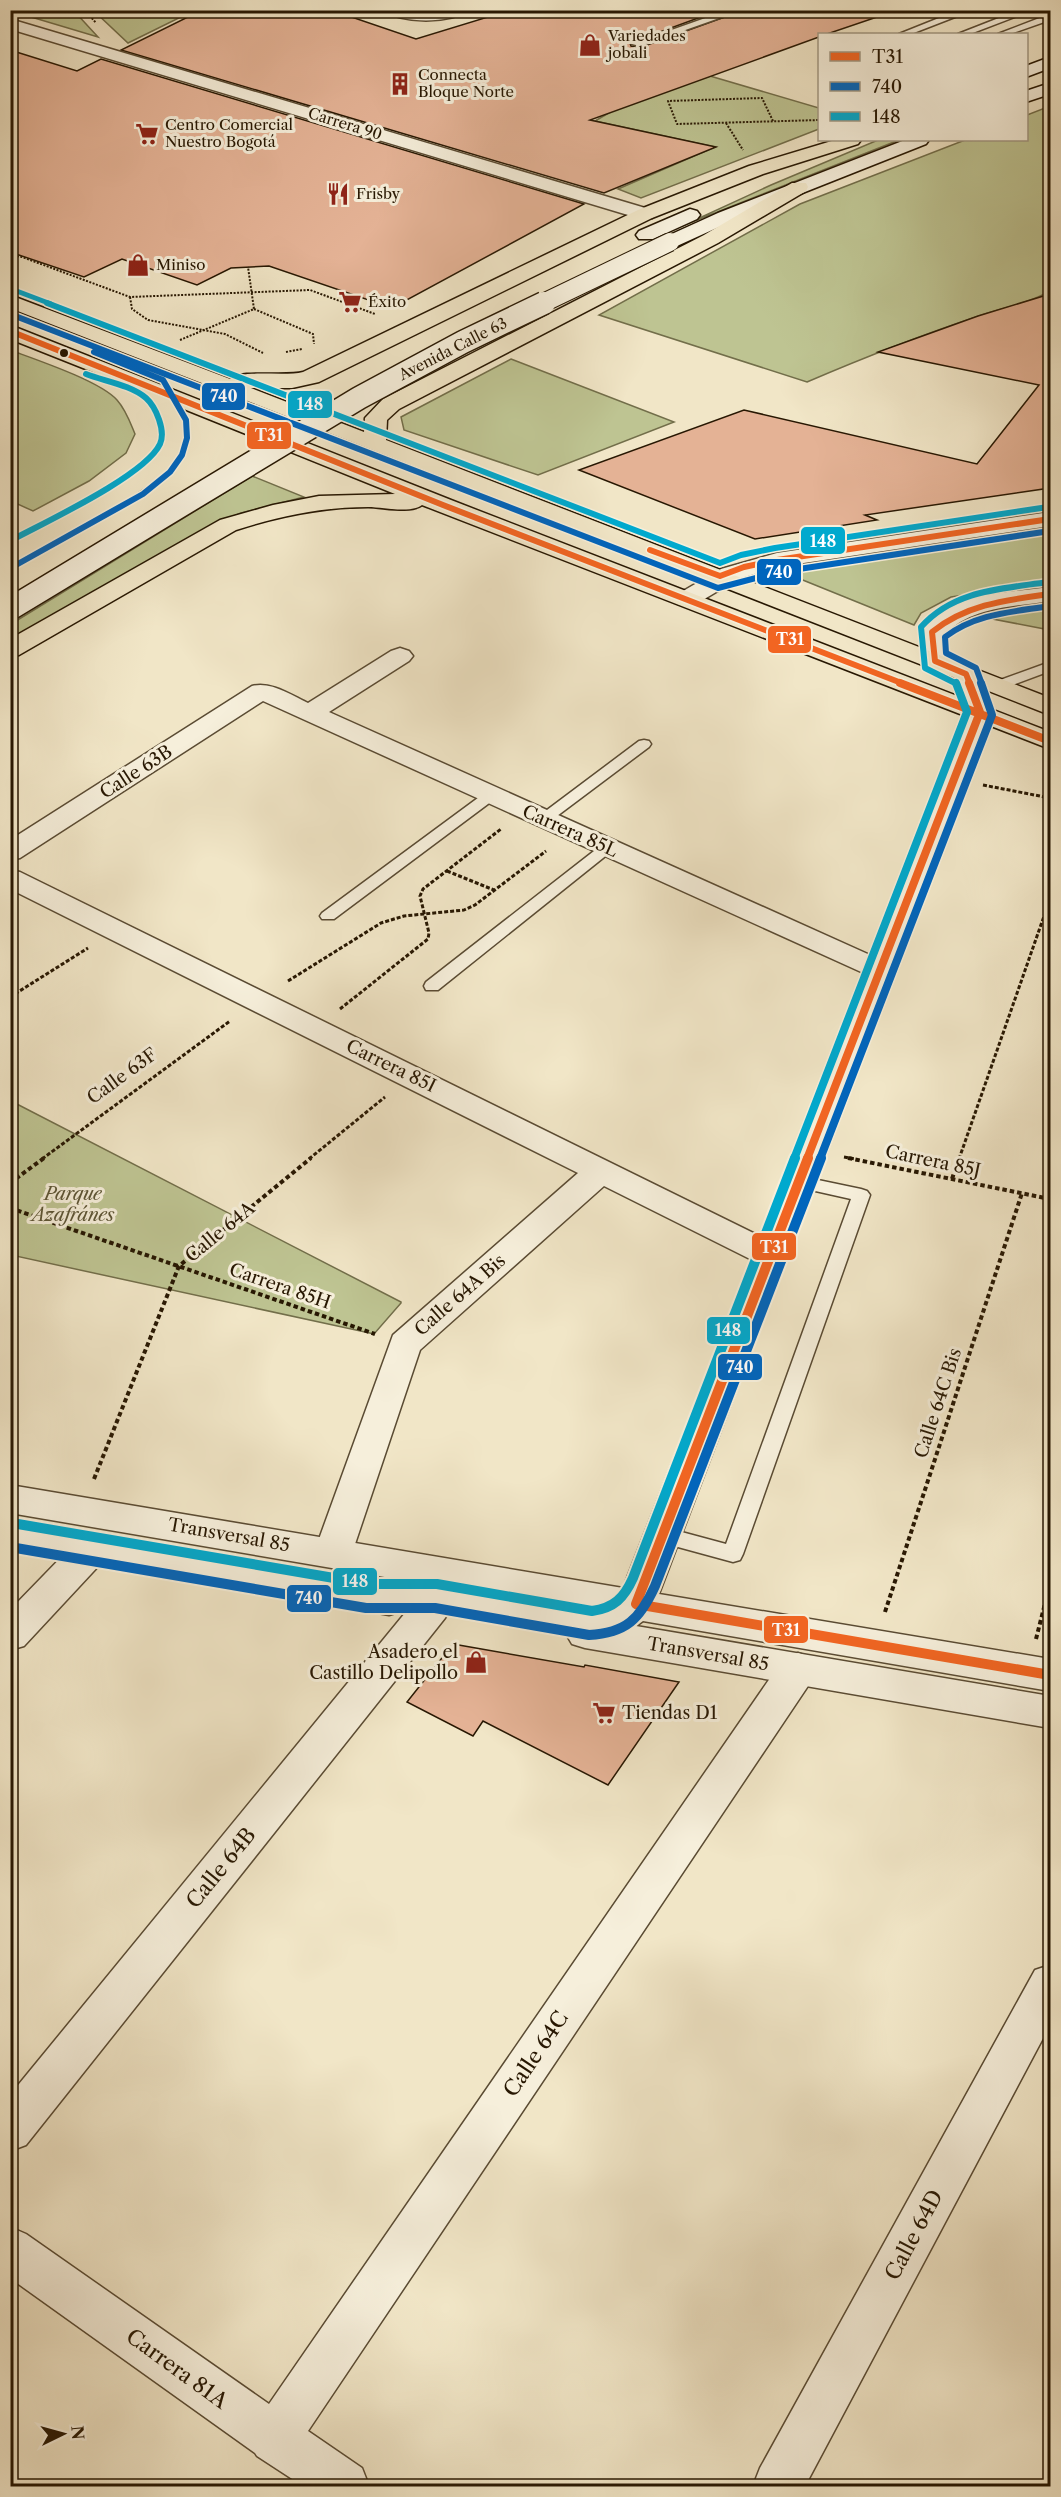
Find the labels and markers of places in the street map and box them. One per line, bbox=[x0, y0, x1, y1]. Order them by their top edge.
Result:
place label: Variedades jobali bbox=[605, 26, 686, 62]
shop icon: Variedades jobali bbox=[577, 32, 603, 58]
place label: Connecta Bloque Norte bbox=[418, 65, 514, 101]
building icon: Connecta Bloque Norte bbox=[387, 71, 413, 97]
place label: Centro Comercial Nuestro Bogotá bbox=[165, 115, 294, 151]
supermarket icon: Centro Comercial Nuestro Bogotá bbox=[134, 121, 160, 147]
restaurant icon: Frisby bbox=[325, 181, 351, 207]
place label: Frisby bbox=[356, 184, 401, 203]
shop icon: Miniso bbox=[125, 252, 151, 278]
place label: Miniso bbox=[156, 255, 205, 274]
supermarket icon: Éxito bbox=[337, 289, 363, 315]
place label: Éxito bbox=[368, 292, 406, 311]
unlabelled marker bbox=[58, 347, 70, 359]
place label: Asadero el Castillo Delipollo bbox=[309, 1641, 458, 1684]
shop icon: Asadero el Castillo Delipollo bbox=[463, 1649, 489, 1675]
supermarket icon: Tiendas D1 bbox=[591, 1700, 617, 1726]
place label: Tiendas D1 bbox=[622, 1702, 718, 1724]

